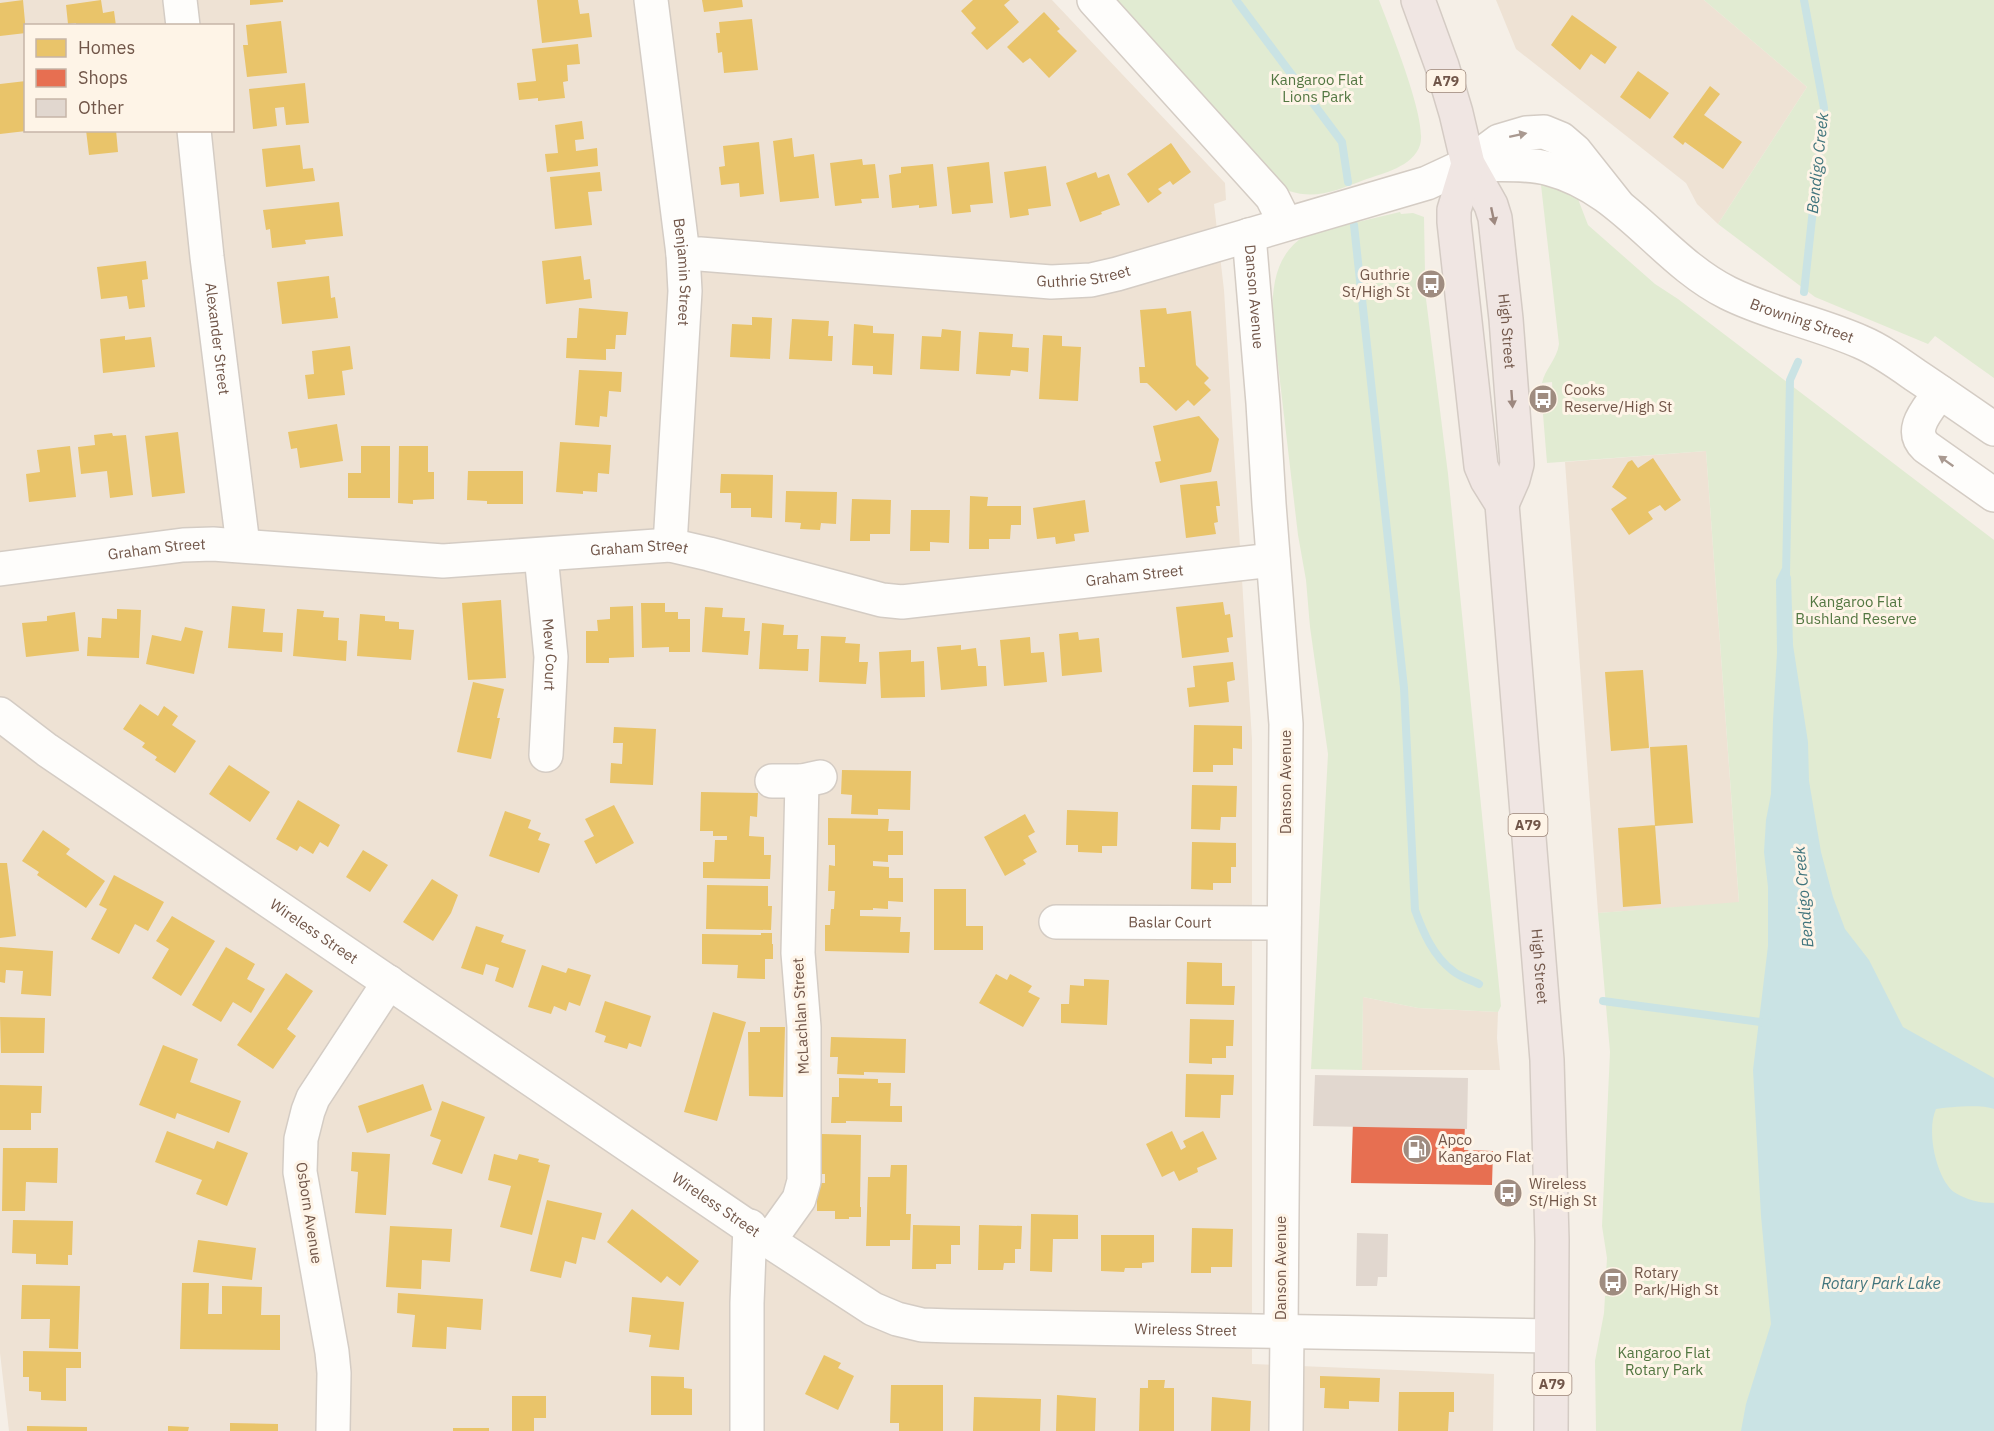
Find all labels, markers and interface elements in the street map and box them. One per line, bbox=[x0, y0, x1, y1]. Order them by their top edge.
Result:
legend bbox=[24, 24, 234, 132]
text: Homes bbox=[78, 36, 135, 59]
text: Shops bbox=[78, 66, 128, 89]
park label: Kangaroo Flat Lions Park bbox=[1270, 70, 1364, 106]
road number: A79 bbox=[1426, 70, 1466, 92]
text: Other bbox=[78, 96, 124, 119]
water label: Bendigo Creek bbox=[1802, 111, 1832, 215]
one-way arrow bbox=[1509, 130, 1528, 139]
one-way arrow bbox=[1489, 207, 1498, 226]
street label: Benjamin Street bbox=[670, 217, 695, 327]
street label: Danson Avenue bbox=[1241, 244, 1268, 350]
street label: Guthrie Street bbox=[1036, 261, 1133, 291]
place label: Guthrie St/High St bbox=[1342, 265, 1410, 301]
bus stop icon: Guthrie St/High St bbox=[1415, 268, 1447, 300]
street label: Alexander Street bbox=[201, 281, 234, 396]
street label: High Street bbox=[1494, 292, 1520, 369]
street label: Browning Street bbox=[1747, 294, 1857, 347]
place label: Cooks Reserve/High St bbox=[1564, 380, 1672, 416]
bus stop icon: Cooks Reserve/High St bbox=[1527, 383, 1559, 415]
one-way arrow bbox=[1507, 389, 1517, 408]
one-way arrow bbox=[1939, 455, 1955, 467]
street label: Graham Street bbox=[107, 534, 206, 564]
street label: Graham Street bbox=[590, 534, 690, 560]
street label: Graham Street bbox=[1085, 560, 1184, 590]
park label: Kangaroo Flat Bushland Reserve bbox=[1795, 592, 1917, 628]
street label: Mew Court bbox=[538, 617, 561, 691]
street label: Danson Avenue bbox=[1276, 730, 1295, 834]
road number: A79 bbox=[1508, 814, 1547, 836]
water label: Bendigo Creek bbox=[1789, 845, 1817, 948]
street label: Wireless Street bbox=[267, 894, 362, 968]
street label: Baslar Court bbox=[1128, 912, 1212, 932]
street label: High Street bbox=[1527, 928, 1552, 1005]
street label: McLachlan Street bbox=[788, 957, 813, 1075]
place label: Apco Kangaroo Flat bbox=[1438, 1130, 1531, 1166]
fuel station icon: Apco Kangaroo Flat bbox=[1401, 1133, 1433, 1165]
street label: Osborn Avenue bbox=[292, 1161, 327, 1265]
street label: Wireless Street bbox=[668, 1168, 764, 1241]
place label: Wireless St/High St bbox=[1529, 1174, 1597, 1210]
bus stop icon: Wireless St/High St bbox=[1492, 1177, 1524, 1209]
street label: Danson Avenue bbox=[1271, 1216, 1290, 1320]
place label: Rotary Park/High St bbox=[1634, 1263, 1718, 1299]
bus stop icon: Rotary Park/High St bbox=[1597, 1266, 1629, 1298]
water label: Rotary Park Lake bbox=[1821, 1273, 1941, 1293]
street label: Wireless Street bbox=[1134, 1319, 1237, 1340]
park label: Kangaroo Flat Rotary Park bbox=[1617, 1343, 1711, 1379]
road number: A79 bbox=[1532, 1373, 1572, 1395]

